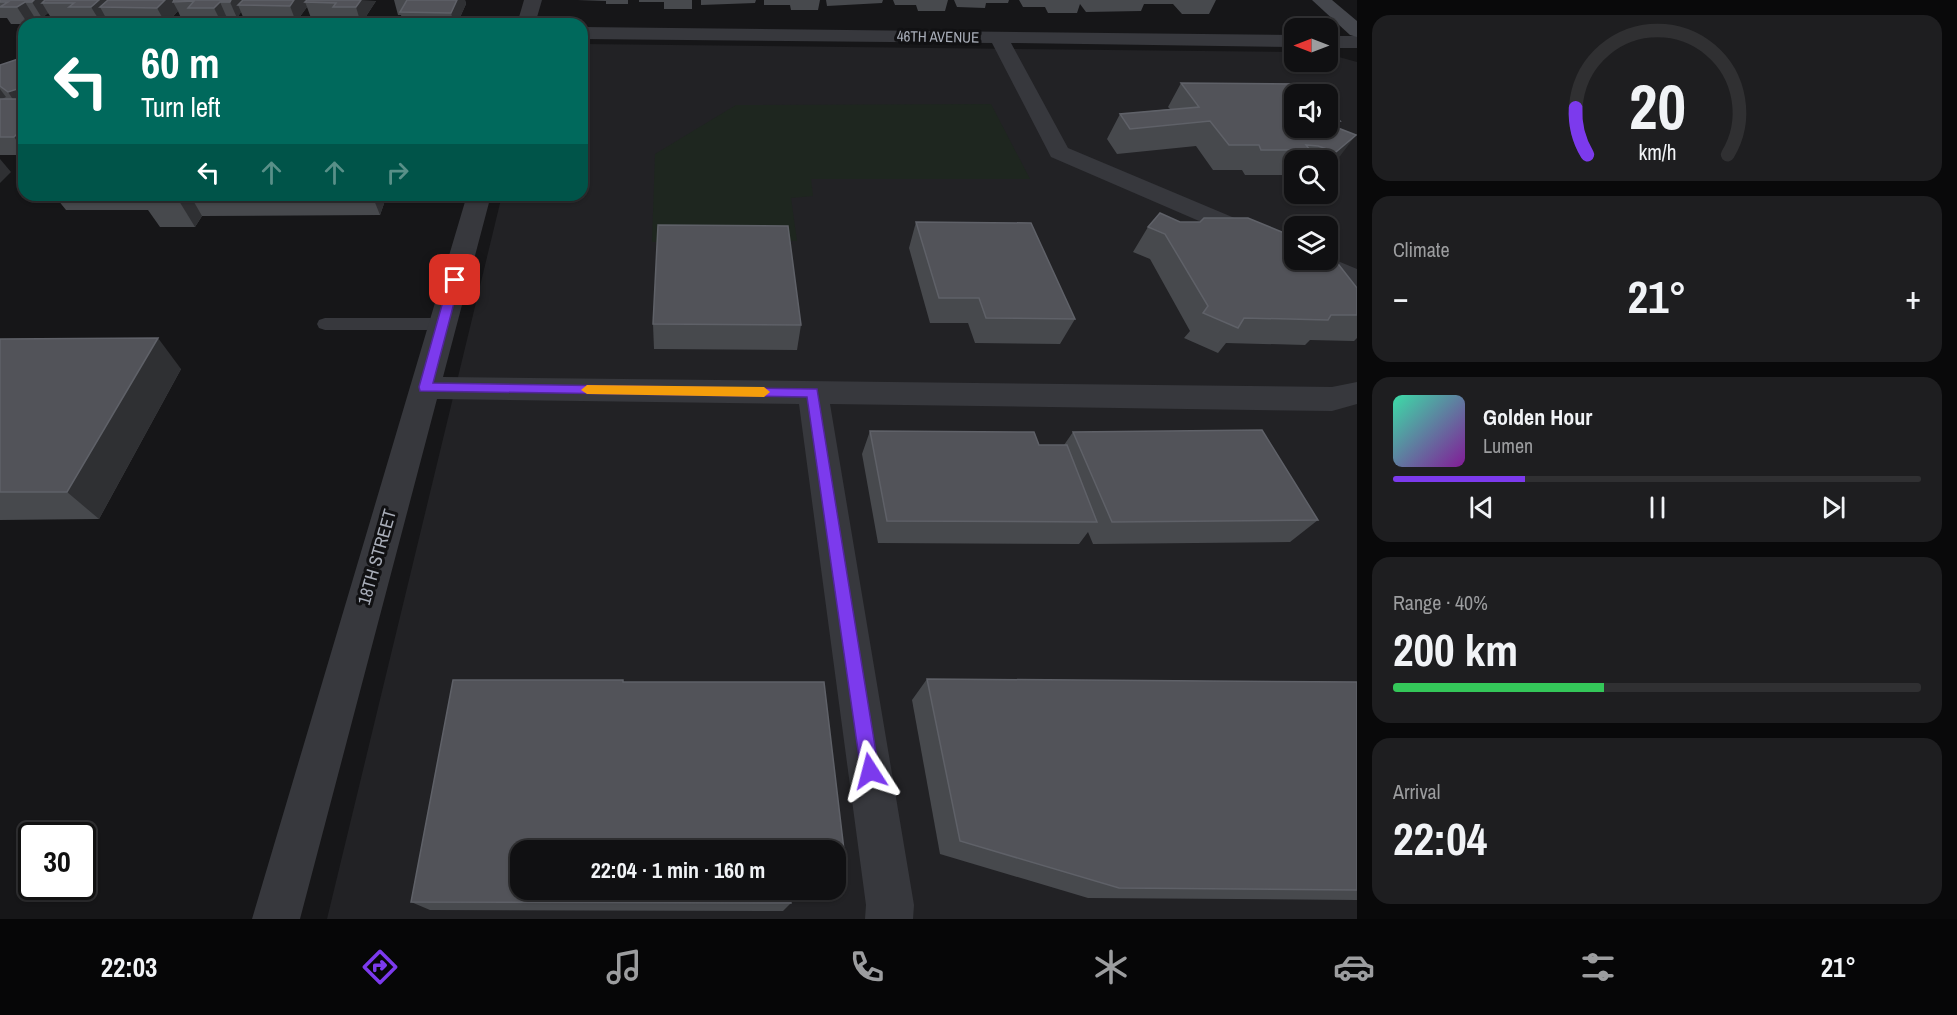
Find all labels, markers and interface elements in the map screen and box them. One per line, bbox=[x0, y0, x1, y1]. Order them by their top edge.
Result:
north arrow bbox=[1284, 18, 1338, 72]
map controls bbox=[1284, 18, 1338, 270]
street label: 46TH AVENUE bbox=[897, 25, 979, 48]
text: 60 m bbox=[141, 35, 220, 91]
icon: left bbox=[42, 42, 120, 120]
text: 20 bbox=[1629, 64, 1685, 148]
button: sound bbox=[1284, 84, 1338, 138]
text: Turn left bbox=[141, 89, 220, 125]
text: km/h bbox=[1638, 138, 1676, 167]
button: search bbox=[1284, 150, 1338, 204]
icon: left bbox=[192, 156, 225, 189]
icon: ahead bbox=[255, 156, 288, 189]
icon: ahead bbox=[318, 156, 351, 189]
icon: right bbox=[381, 156, 414, 189]
button: layers bbox=[1284, 216, 1338, 270]
text: Climate bbox=[1393, 236, 1450, 263]
pin bbox=[429, 254, 480, 305]
icon: arrive bbox=[438, 263, 471, 296]
text: 21° bbox=[1627, 266, 1687, 327]
text: − bbox=[1393, 275, 1409, 319]
text: + bbox=[1905, 275, 1921, 319]
text: Golden Hour bbox=[1483, 402, 1592, 432]
text: Lumen bbox=[1483, 432, 1533, 459]
icon: previous bbox=[1465, 491, 1498, 524]
icon: pause bbox=[1641, 491, 1674, 524]
icon: next bbox=[1817, 491, 1850, 524]
street label: 18TH STREET bbox=[351, 506, 402, 608]
text: Range · 40% bbox=[1393, 589, 1488, 616]
text: 200 km bbox=[1393, 619, 1518, 680]
position arrow bbox=[838, 739, 902, 803]
text: Arrival bbox=[1393, 778, 1440, 805]
text: 22:04 bbox=[1393, 808, 1487, 869]
speed limit sign: 30 bbox=[18, 822, 96, 900]
text: 22:04 · 1 min · 160 m bbox=[591, 855, 765, 885]
icon: directions bbox=[359, 946, 401, 988]
icon: music bbox=[603, 946, 645, 988]
icon: phone bbox=[846, 946, 888, 988]
icon: climate bbox=[1090, 946, 1132, 988]
icon: car bbox=[1333, 946, 1375, 988]
icon: filters bbox=[1577, 946, 1619, 988]
text: 22:03 bbox=[101, 949, 157, 985]
text: 21° bbox=[1821, 949, 1856, 985]

